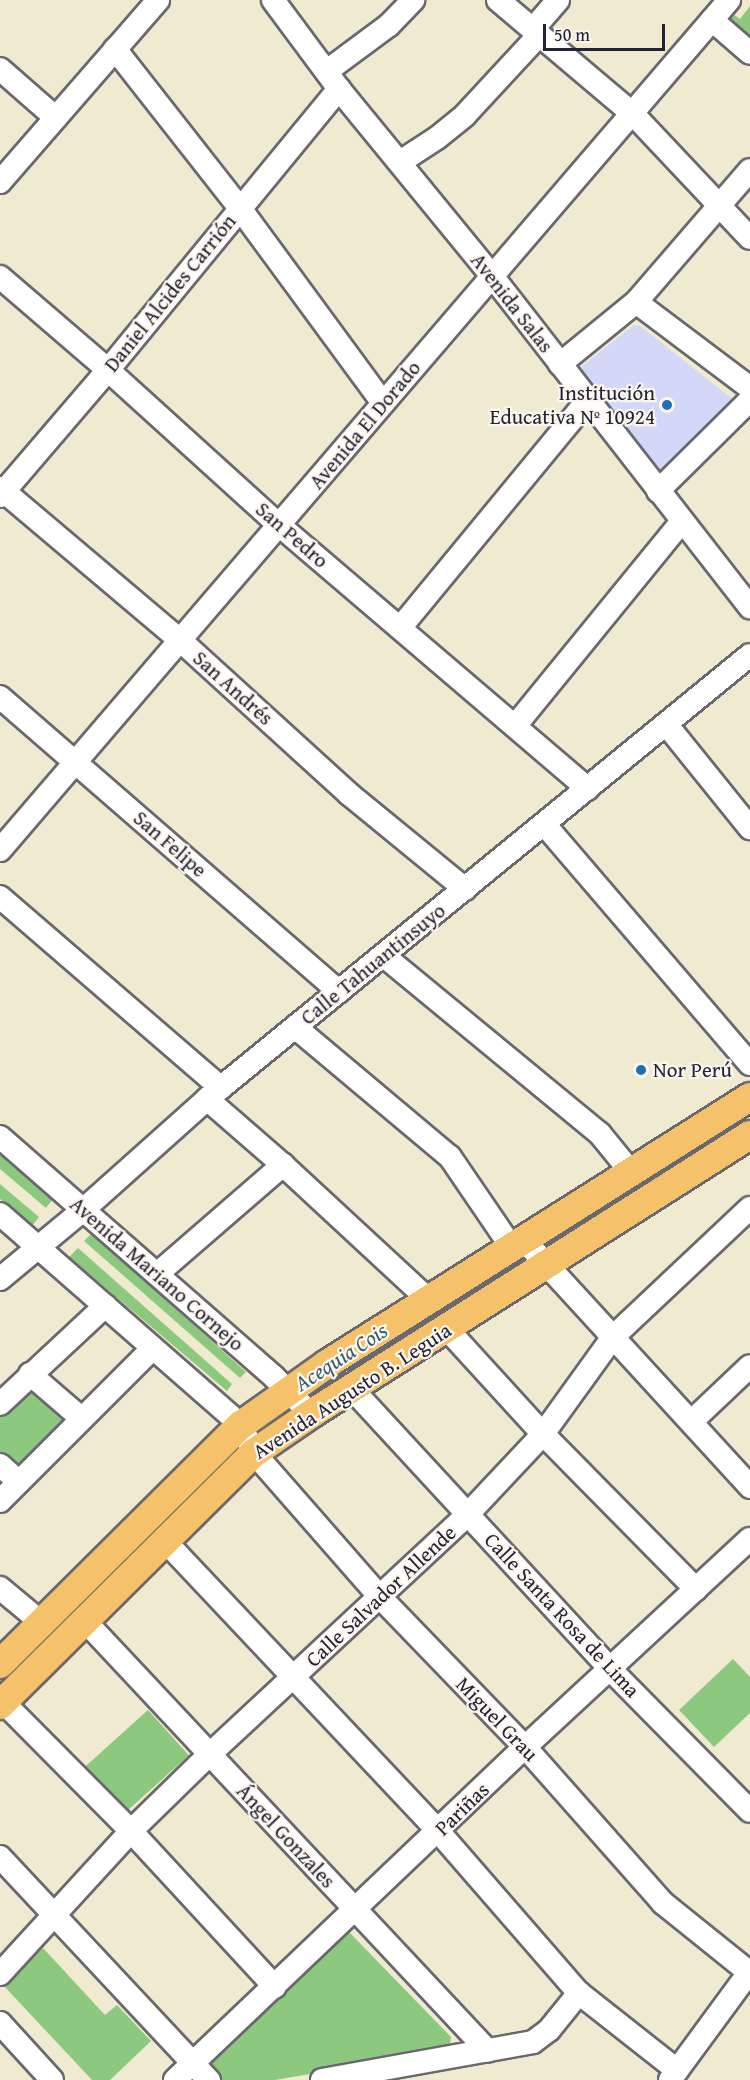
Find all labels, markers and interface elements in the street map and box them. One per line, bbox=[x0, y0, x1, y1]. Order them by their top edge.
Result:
scale bar bbox=[546, 12, 668, 50]
text: 50 m bbox=[554, 21, 590, 48]
street label: Daniel Alcides Carrión bbox=[99, 209, 241, 377]
street label: Avenida Salas bbox=[465, 248, 559, 358]
street label: Avenida El Dorado bbox=[304, 356, 426, 494]
place label: Institución Educativa Nº 10924 bbox=[490, 380, 655, 430]
marker: Institución Educativa Nº 10924 bbox=[660, 398, 674, 412]
street label: San Pedro bbox=[251, 497, 333, 573]
street label: San Andrés bbox=[188, 645, 278, 731]
street label: San Felipe bbox=[128, 805, 212, 883]
street label: Calle Tahuantinsuyo bbox=[296, 898, 450, 1030]
place label: Nor Perú bbox=[653, 1057, 732, 1083]
marker: Nor Perú bbox=[634, 1063, 648, 1077]
street label: Avenida Mariano Cornejo bbox=[65, 1192, 249, 1356]
street label: Avenida Augusto B. Leguia bbox=[248, 1317, 456, 1465]
water label: Acequia Cois bbox=[290, 1317, 392, 1397]
street label: Calle Salvador Allende bbox=[301, 1520, 461, 1672]
street label: Calle Santa Rosa de Lima bbox=[479, 1527, 645, 1703]
street label: Miguel Grau bbox=[451, 1672, 543, 1766]
street label: Pariñas bbox=[430, 1777, 494, 1841]
street label: Ángel Gonzales bbox=[231, 1779, 341, 1893]

